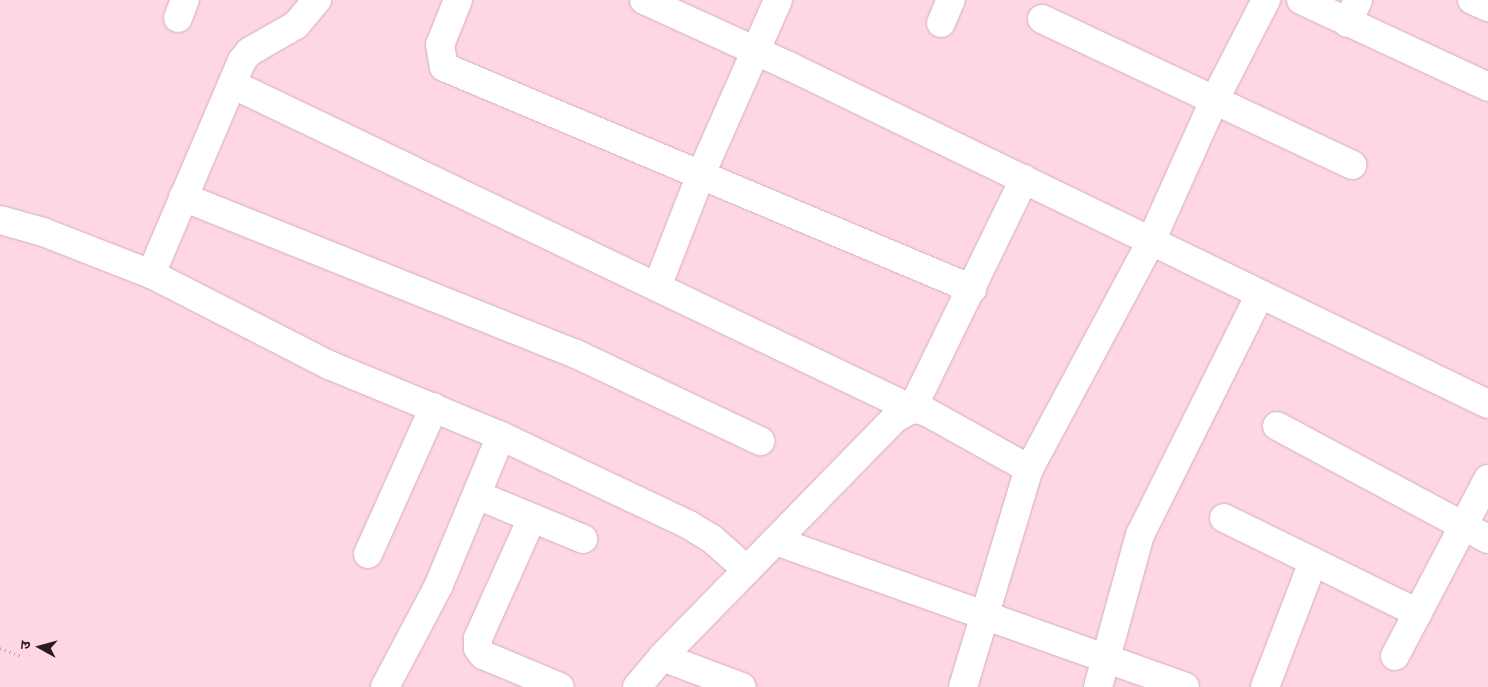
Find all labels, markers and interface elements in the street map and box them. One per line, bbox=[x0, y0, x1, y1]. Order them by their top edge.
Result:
north arrow bbox=[15, 622, 65, 672]
text: उ bbox=[15, 640, 35, 650]

